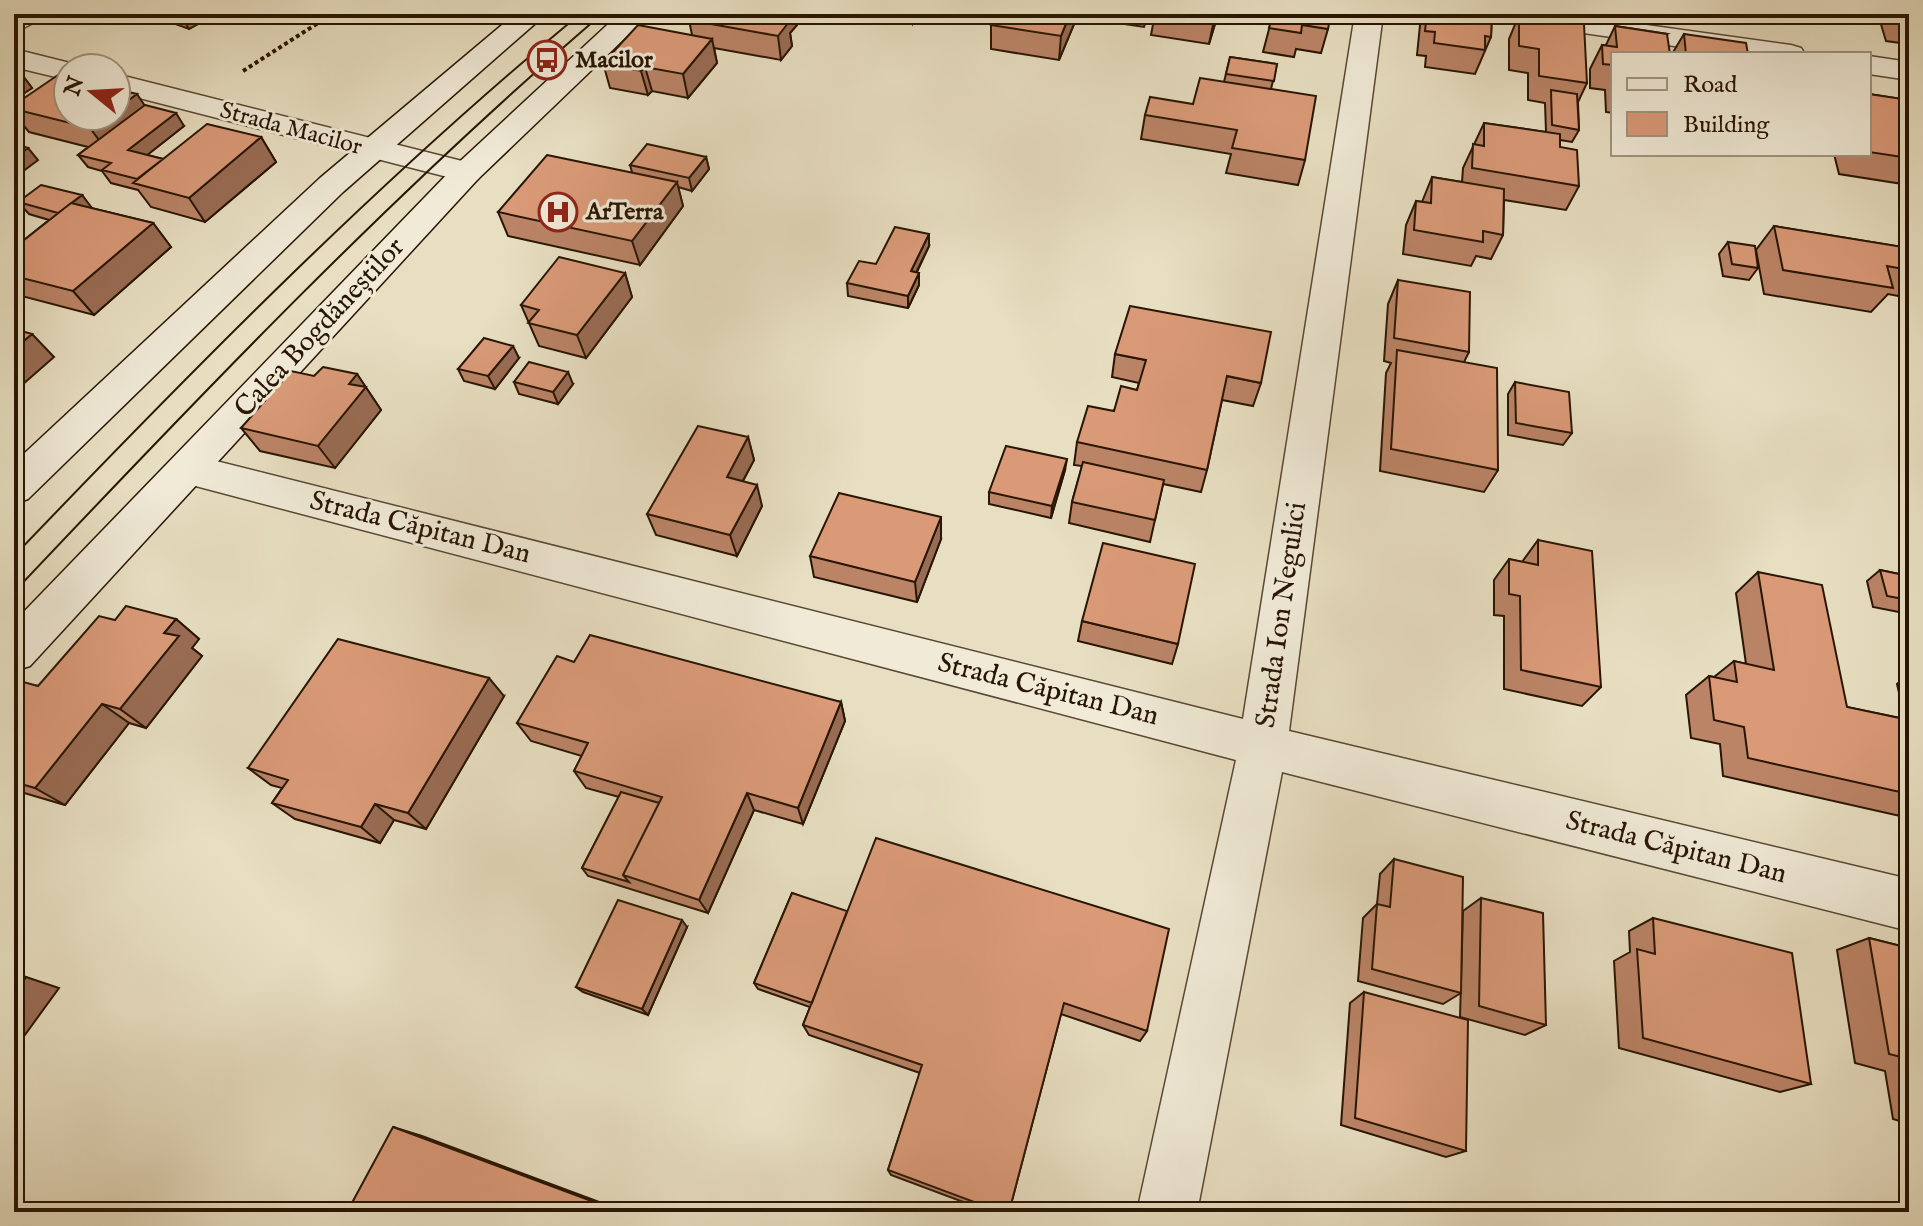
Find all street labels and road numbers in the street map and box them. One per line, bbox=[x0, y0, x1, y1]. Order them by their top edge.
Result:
street label: Strada Macilor bbox=[217, 95, 366, 163]
street label: Calea Bogdăneștilor bbox=[227, 231, 413, 425]
street label: Strada Căpitan Dan bbox=[306, 484, 534, 572]
street label: Strada Ion Negulici bbox=[1249, 500, 1315, 730]
street label: Strada Căpitan Dan bbox=[934, 646, 1162, 734]
street label: Strada Căpitan Dan bbox=[1562, 804, 1790, 892]

